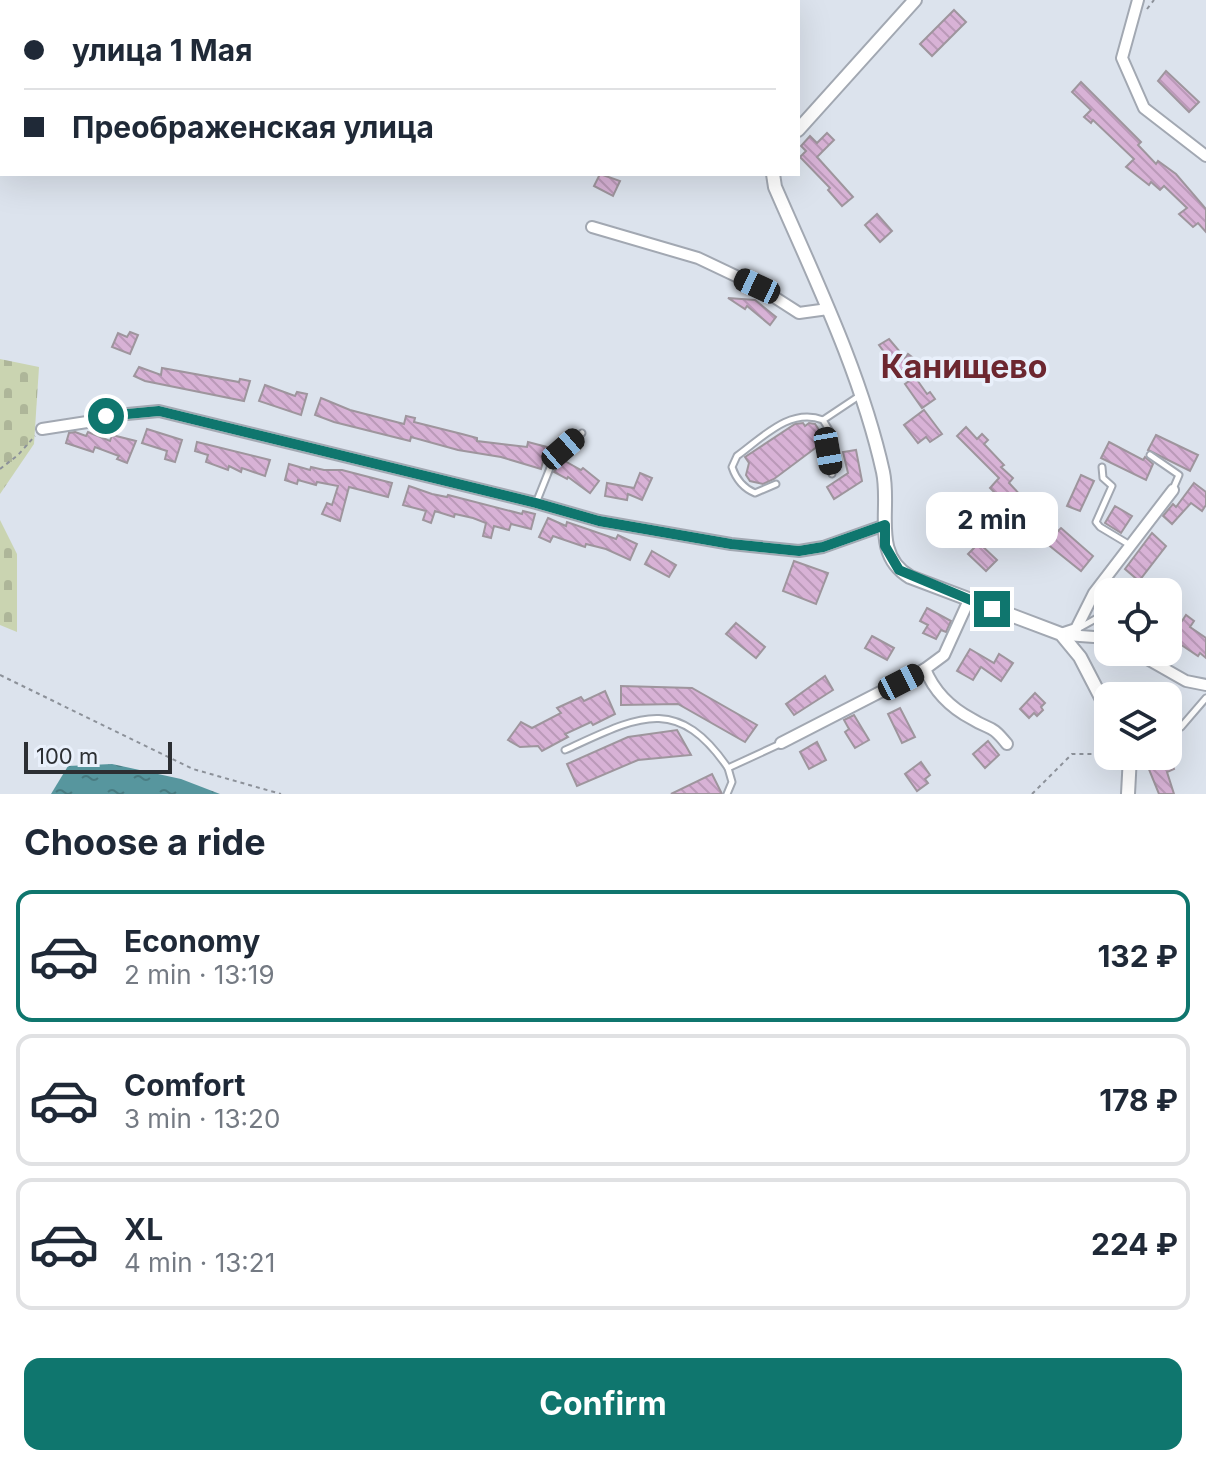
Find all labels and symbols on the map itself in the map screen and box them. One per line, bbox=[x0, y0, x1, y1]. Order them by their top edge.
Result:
car bbox=[730, 265, 784, 307]
district label: Канищево bbox=[881, 347, 1047, 386]
route start bbox=[88, 398, 124, 434]
car bbox=[537, 424, 589, 474]
car bbox=[812, 425, 844, 477]
callout: 2 min bbox=[926, 493, 1058, 549]
route end bbox=[974, 591, 1010, 627]
car bbox=[874, 660, 928, 704]
scale bar bbox=[24, 738, 172, 774]

